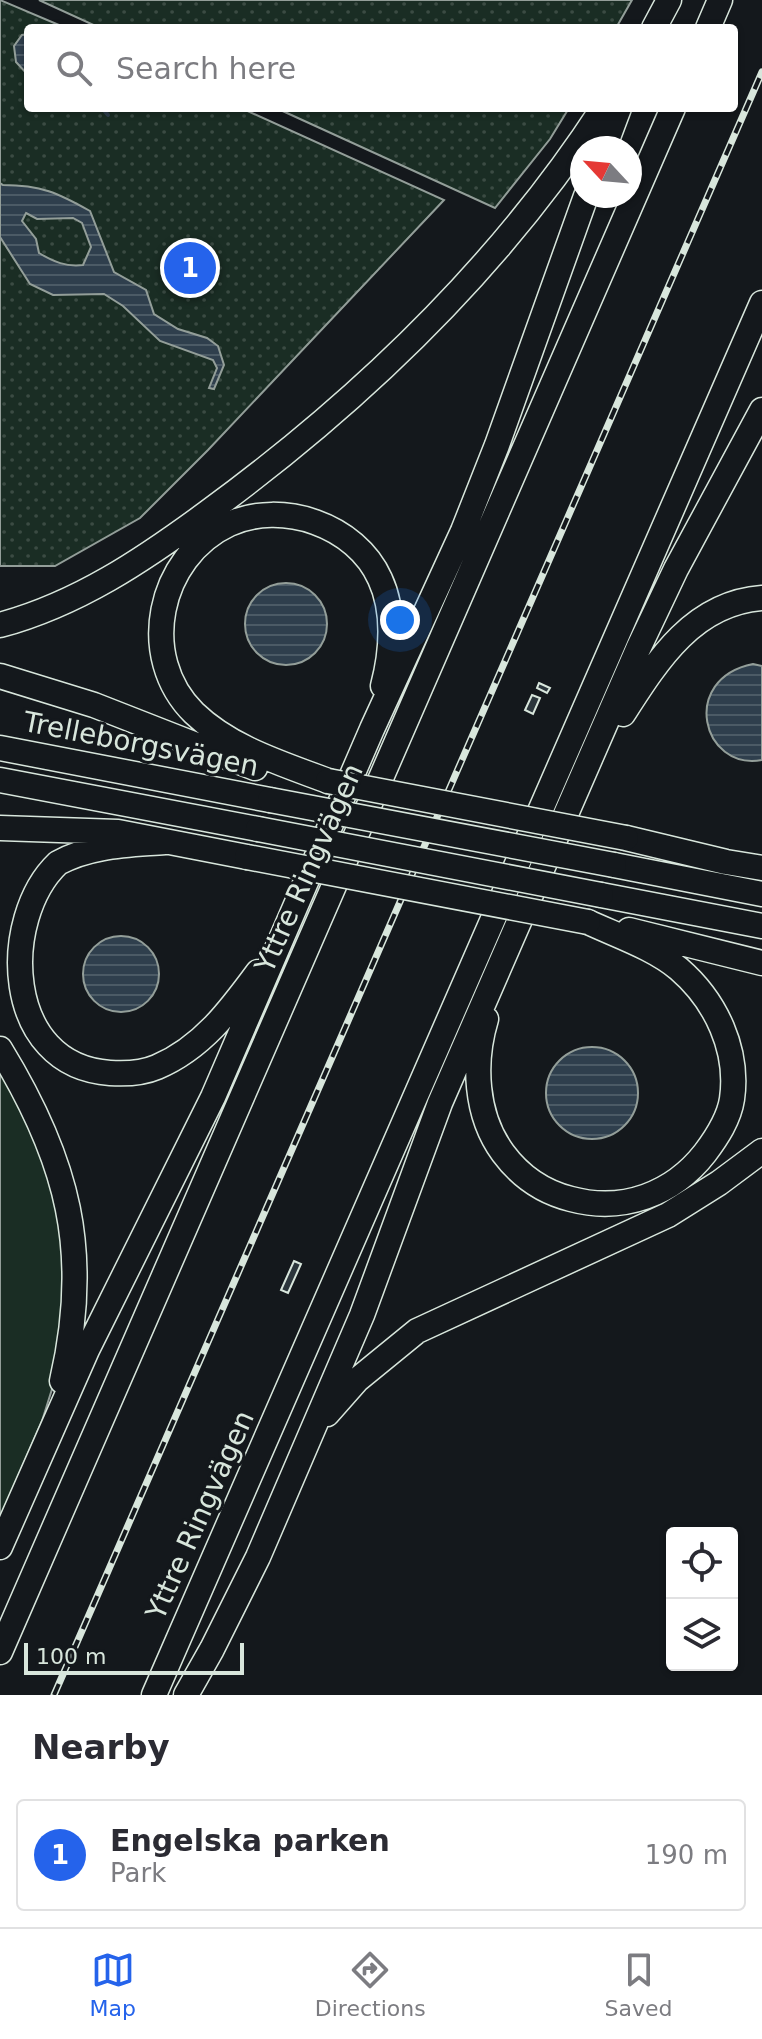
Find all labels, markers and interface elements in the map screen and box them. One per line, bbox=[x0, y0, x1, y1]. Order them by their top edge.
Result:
search box bbox=[24, 24, 738, 112]
icon: search bbox=[52, 46, 96, 90]
text: Search here bbox=[116, 51, 296, 86]
north arrow bbox=[570, 136, 642, 208]
pin: 1 bbox=[164, 238, 216, 298]
your location bbox=[380, 600, 420, 640]
street label: Trelleborgsvägen bbox=[20, 705, 261, 783]
street label: Yttre Ringvägen bbox=[248, 758, 370, 979]
street label: Yttre Ringvägen bbox=[139, 1405, 261, 1626]
map controls bbox=[666, 1527, 738, 1671]
button: locate bbox=[666, 1527, 738, 1599]
button: layers bbox=[666, 1599, 738, 1671]
scale bar bbox=[24, 1639, 244, 1675]
text: 100 m bbox=[36, 1644, 106, 1669]
text: Nearby bbox=[32, 1727, 170, 1767]
text: Engelska parken bbox=[110, 1823, 390, 1858]
text: 1 bbox=[51, 1840, 69, 1870]
text: 190 m bbox=[645, 1840, 728, 1870]
text: Park bbox=[110, 1858, 166, 1888]
tab: Map bbox=[89, 1948, 136, 2021]
tab: Directions bbox=[315, 1948, 426, 2021]
tab: Saved bbox=[605, 1948, 673, 2021]

